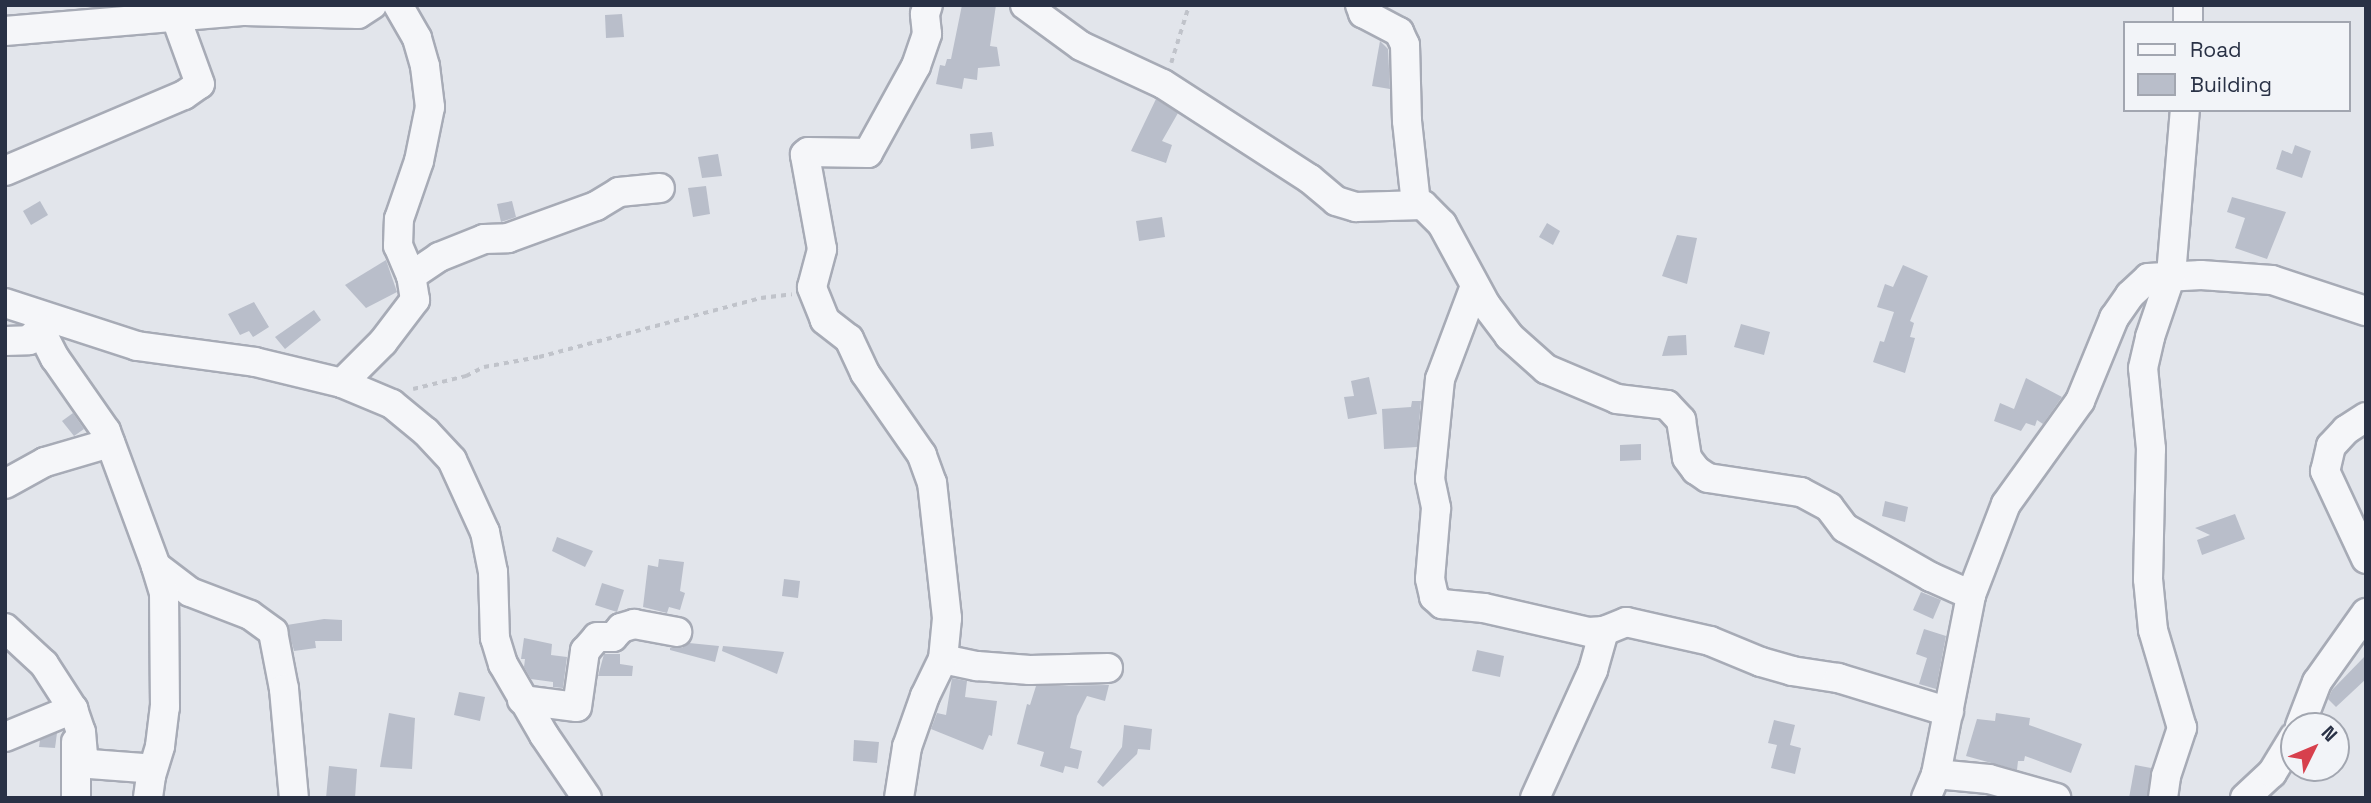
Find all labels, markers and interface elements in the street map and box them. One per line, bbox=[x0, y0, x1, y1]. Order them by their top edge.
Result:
legend bbox=[2122, 21, 2350, 112]
text: Road bbox=[2190, 36, 2242, 63]
text: Building bbox=[2190, 71, 2272, 98]
north arrow bbox=[2280, 712, 2350, 782]
text: N bbox=[2316, 721, 2343, 747]

